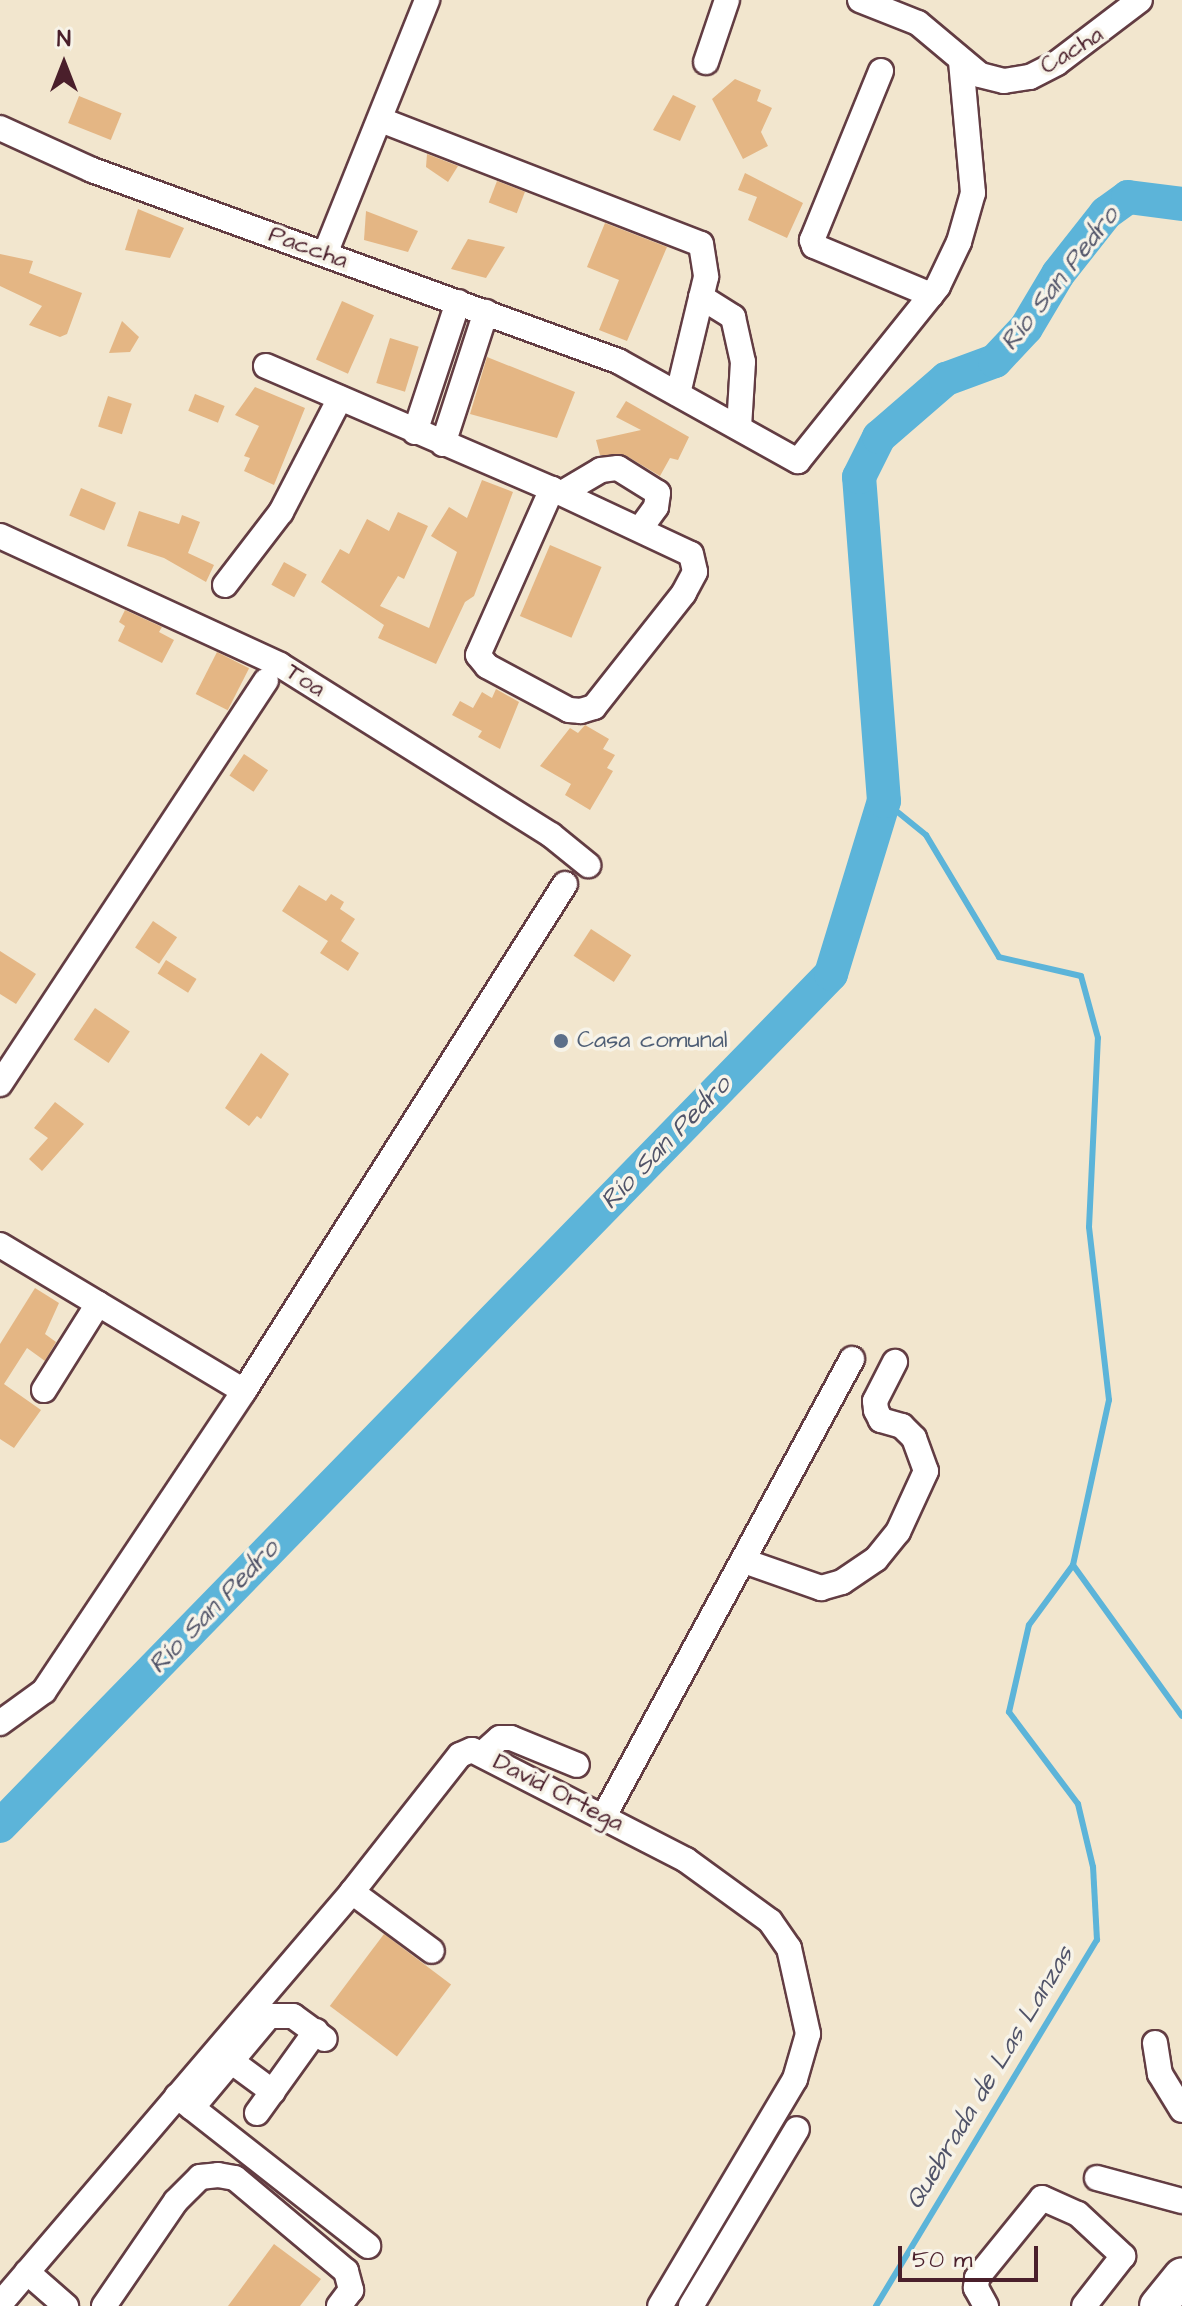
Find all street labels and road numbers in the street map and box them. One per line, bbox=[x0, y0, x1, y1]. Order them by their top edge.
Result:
street label: Cacha bbox=[1035, 21, 1109, 81]
street label: Paccha bbox=[265, 220, 351, 276]
street label: Toa bbox=[280, 658, 330, 704]
street label: David Ortega bbox=[488, 1748, 628, 1838]

